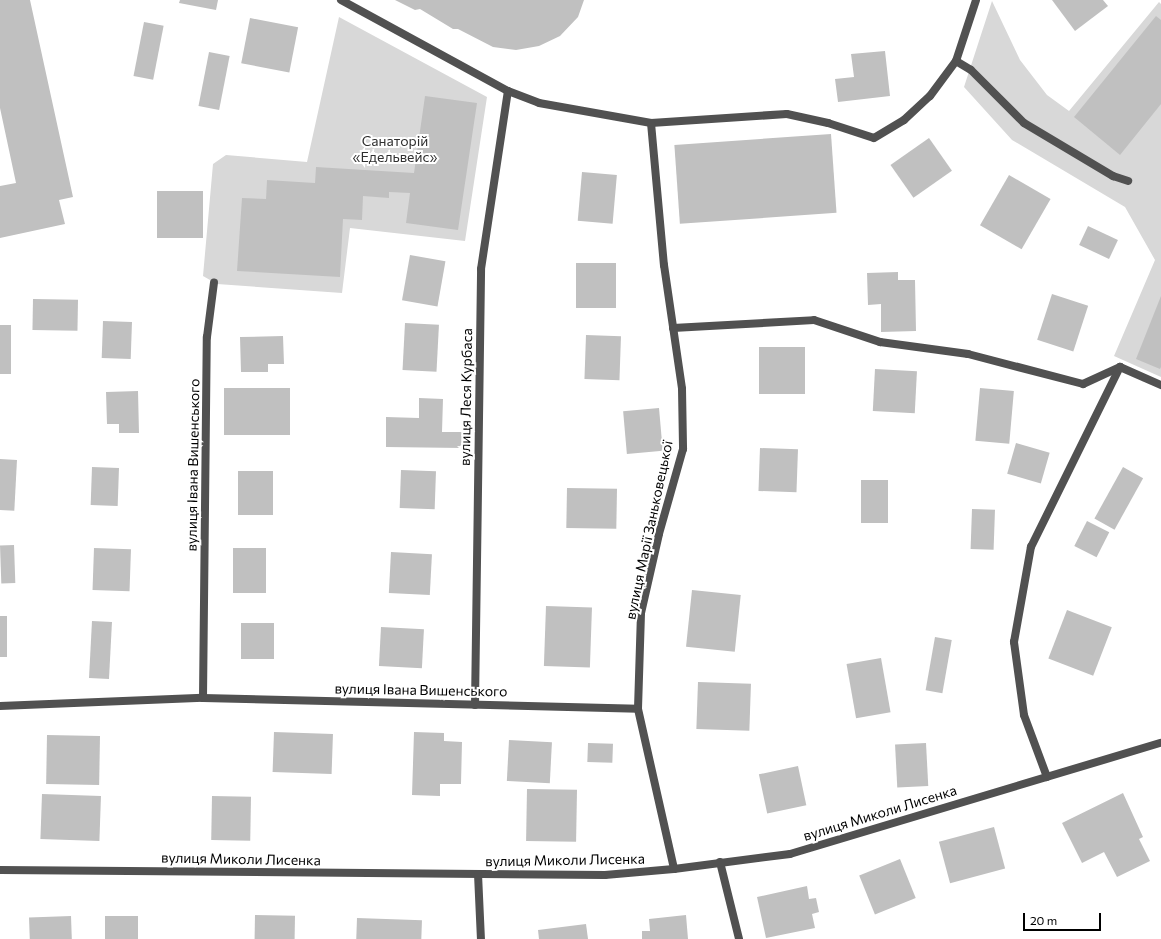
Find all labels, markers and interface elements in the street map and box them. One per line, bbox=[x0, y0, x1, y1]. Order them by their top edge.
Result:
park label: Санаторій «Едельвейс» bbox=[353, 133, 437, 166]
street label: вулиця Леся Курбаса bbox=[456, 328, 476, 466]
street label: вулиця Івана Вишенського bbox=[183, 378, 203, 552]
street label: вулиця Марії Заньковецької bbox=[622, 439, 676, 621]
street label: вулиця Івана Вишенського bbox=[334, 680, 508, 700]
street label: вулиця Миколи Лисенка bbox=[801, 782, 959, 844]
street label: вулиця Миколи Лисенка bbox=[161, 849, 321, 869]
street label: вулиця Миколи Лисенка bbox=[485, 850, 645, 870]
scale bar bbox=[1025, 905, 1103, 931]
text: 20 m bbox=[1030, 913, 1057, 927]

